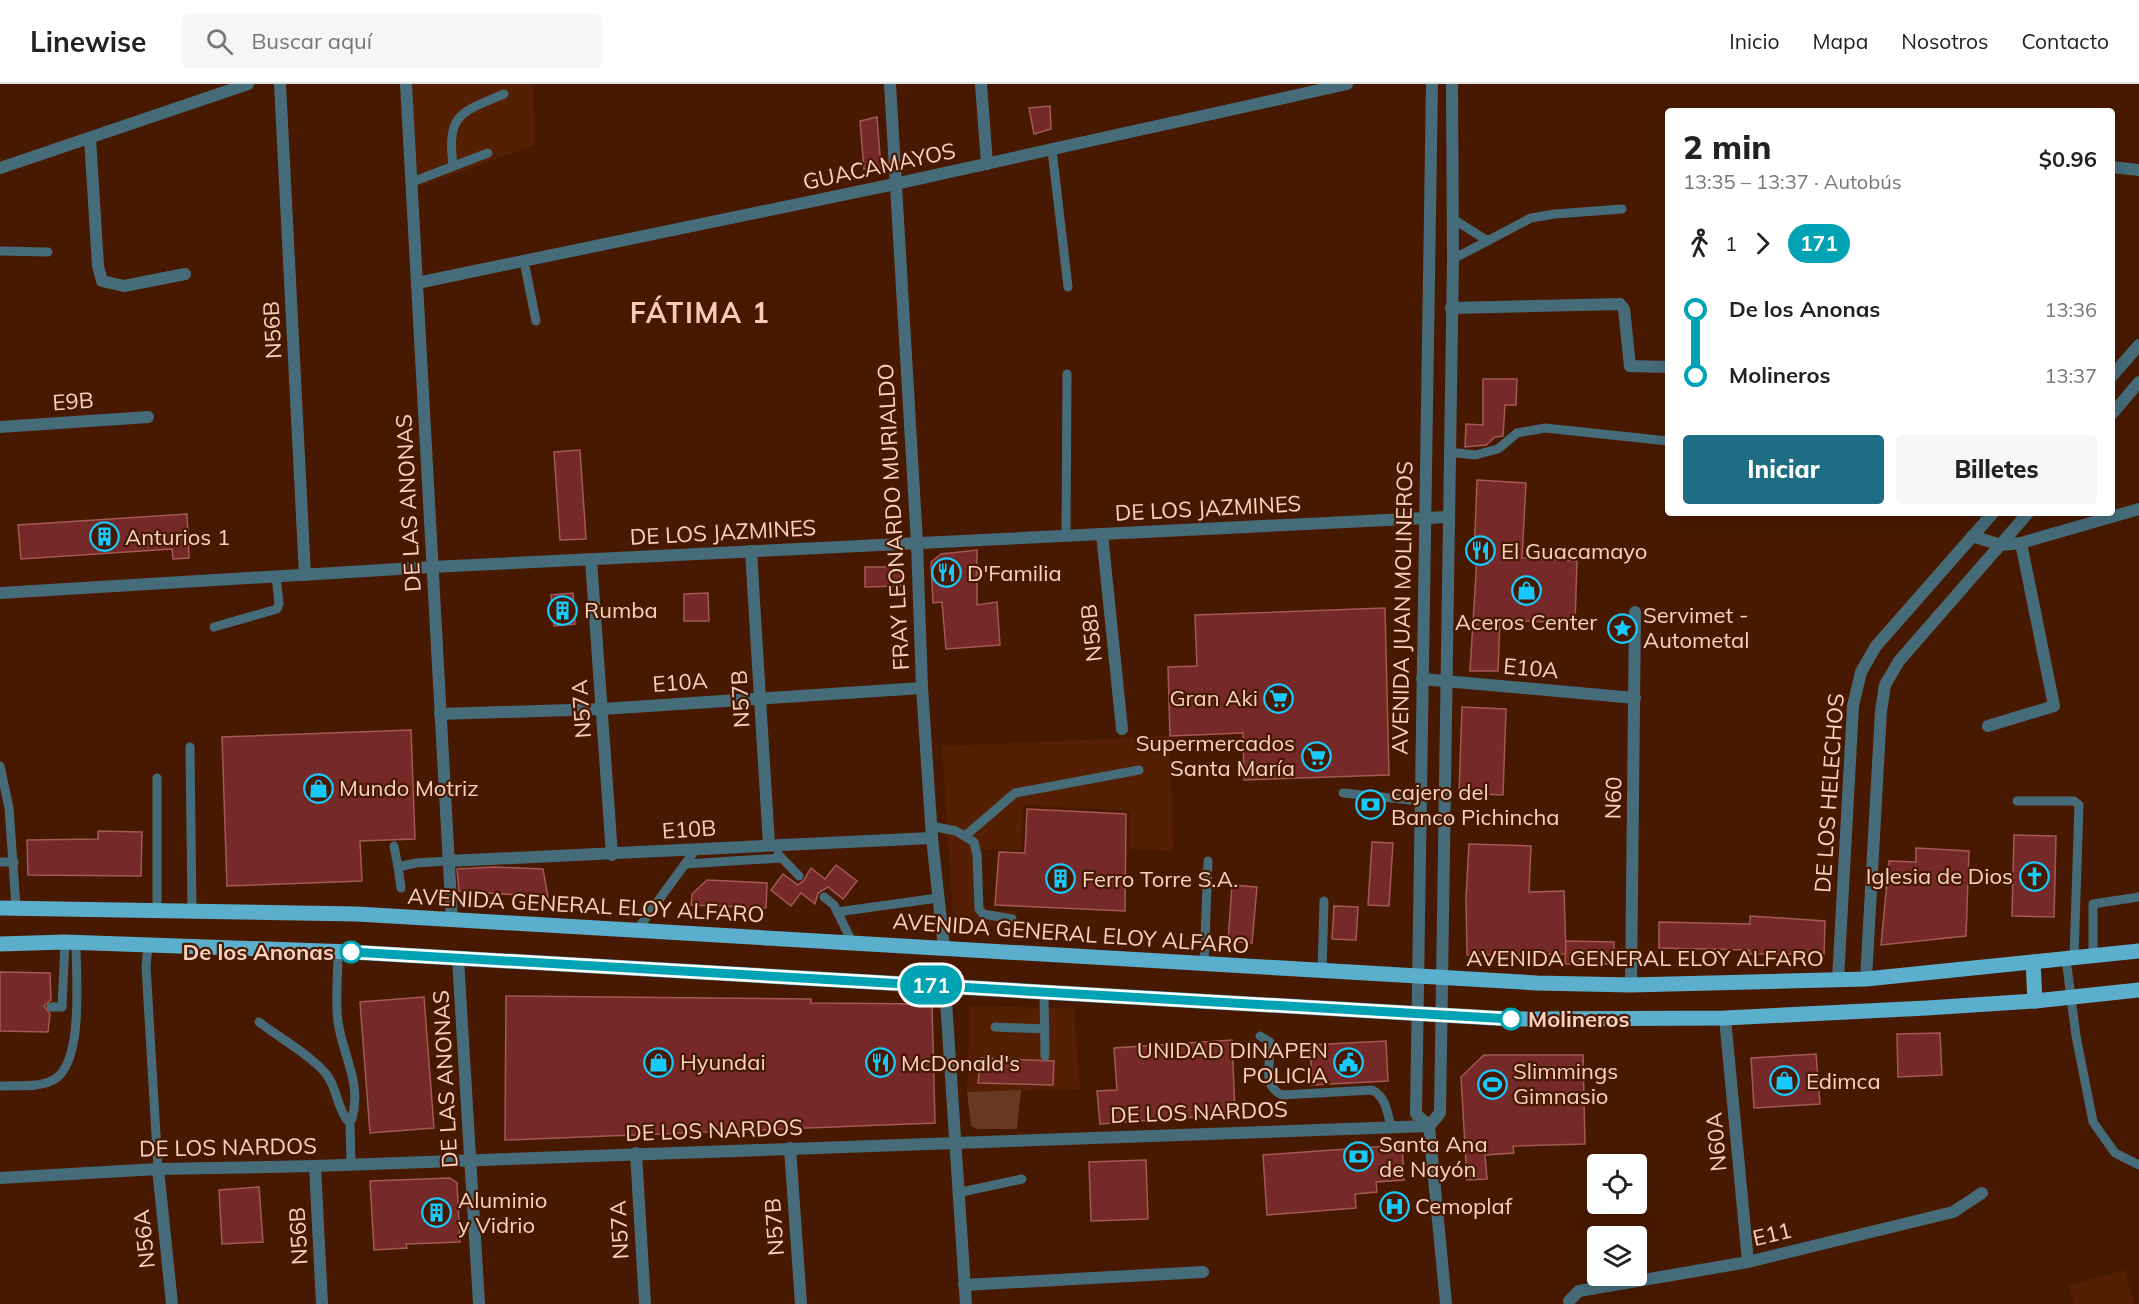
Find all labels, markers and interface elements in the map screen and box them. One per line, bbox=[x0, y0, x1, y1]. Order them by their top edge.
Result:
search box bbox=[182, 14, 602, 68]
text: Linewise bbox=[30, 24, 146, 59]
icon: search bbox=[203, 25, 236, 58]
text: Buscar aquí bbox=[251, 27, 372, 55]
text: Inicio bbox=[1729, 28, 1779, 54]
text: Mapa bbox=[1812, 28, 1868, 54]
text: Nosotros bbox=[1901, 28, 1988, 54]
text: Contacto bbox=[2021, 28, 2109, 54]
text: 2 min bbox=[1683, 126, 1771, 167]
street label: GUACAMAYOS bbox=[800, 136, 958, 196]
text: $0.96 bbox=[2039, 145, 2097, 173]
text: 13:35 – 13:37 · Autobús bbox=[1683, 169, 1902, 194]
icon: walk bbox=[1683, 227, 1716, 260]
icon: forward bbox=[1746, 227, 1779, 260]
text: 171 bbox=[1800, 230, 1838, 256]
text: 1 bbox=[1725, 231, 1737, 256]
district label: FÁTIMA 1 bbox=[630, 295, 770, 330]
text: De los Anonas bbox=[1729, 295, 1880, 323]
text: 13:36 bbox=[2044, 297, 2097, 322]
street label: N56B bbox=[257, 300, 287, 360]
text: Molineros bbox=[1729, 361, 1831, 389]
street label: FRAY LEONARDO MURIALDO bbox=[871, 363, 915, 671]
text: 13:37 bbox=[2044, 363, 2097, 388]
street label: E9B bbox=[52, 386, 94, 416]
street label: DE LAS ANONAS bbox=[389, 413, 427, 593]
button: Iniciar bbox=[1683, 435, 1884, 504]
button: Billetes bbox=[1896, 435, 2097, 504]
street label: AVENIDA JUAN MOLINEROS bbox=[1385, 461, 1419, 755]
street label: DE LOS JAZMINES bbox=[1114, 489, 1302, 527]
street label: DE LOS JAZMINES bbox=[629, 513, 817, 551]
building icon: Anturios 1 bbox=[88, 521, 120, 553]
place label: Anturios 1 bbox=[125, 523, 230, 551]
restaurant icon: El Guacamayo bbox=[1464, 535, 1496, 567]
place label: El Guacamayo bbox=[1501, 537, 1647, 565]
restaurant icon: D'Familia bbox=[930, 557, 962, 589]
place label: D'Familia bbox=[967, 559, 1062, 587]
shop icon: Aceros Center bbox=[1510, 574, 1542, 606]
building icon: Rumba bbox=[547, 594, 579, 626]
place label: Rumba bbox=[584, 596, 658, 624]
place label: Servimet - Autometal bbox=[1643, 601, 1749, 654]
street label: N58B bbox=[1074, 603, 1108, 663]
place label: Aceros Center bbox=[1455, 608, 1597, 636]
place icon: Servimet - Autometal bbox=[1606, 612, 1638, 644]
street label: E10A bbox=[1502, 652, 1560, 684]
street label: E10A bbox=[651, 666, 709, 698]
street label: N57B bbox=[725, 669, 755, 729]
street label: N57A bbox=[565, 679, 597, 739]
supermarket icon: Gran Aki bbox=[1263, 682, 1295, 714]
place label: Gran Aki bbox=[1169, 684, 1258, 712]
street label: DE LOS HELECHOS bbox=[1808, 692, 1850, 894]
place label: Supermercados Santa María bbox=[1136, 729, 1295, 782]
supermarket icon: Supermercados Santa María bbox=[1300, 740, 1332, 772]
shop icon: Mundo Motriz bbox=[302, 772, 334, 804]
place label: Mundo Motriz bbox=[339, 774, 479, 802]
street label: N60 bbox=[1599, 776, 1627, 820]
place label: cajero del Banco Pichincha bbox=[1391, 778, 1559, 831]
bank icon: cajero del Banco Pichincha bbox=[1354, 789, 1386, 821]
street label: E10B bbox=[661, 813, 717, 845]
church icon: Iglesia de Dios bbox=[2018, 860, 2050, 892]
place label: Iglesia de Dios bbox=[1866, 862, 2013, 890]
building icon: Ferro Torre S.A. bbox=[1045, 863, 1077, 895]
place label: Ferro Torre S.A. bbox=[1082, 865, 1238, 893]
street label: AVENIDA GENERAL ELOY ALFARO bbox=[407, 882, 765, 928]
street label: AVENIDA GENERAL ELOY ALFARO bbox=[892, 907, 1250, 959]
place label: De los Anonas bbox=[183, 938, 334, 966]
marker: De los Anonas bbox=[340, 941, 362, 963]
street label: AVENIDA GENERAL ELOY ALFARO bbox=[1466, 944, 1824, 972]
line badge: 171 bbox=[896, 966, 966, 1004]
text: 171 bbox=[912, 972, 950, 998]
street label: DE LAS ANONAS bbox=[426, 989, 464, 1169]
place label: Molineros bbox=[1528, 1005, 1630, 1033]
marker: Molineros bbox=[1500, 1008, 1522, 1030]
place label: UNIDAD DINAPEN POLICIA bbox=[1137, 1036, 1328, 1089]
shop icon: Hyundai bbox=[643, 1046, 675, 1078]
restaurant icon: McDonald's bbox=[864, 1047, 896, 1079]
public building icon: UNIDAD DINAPEN POLICIA bbox=[1333, 1047, 1365, 1079]
place label: Hyundai bbox=[680, 1048, 766, 1076]
place label: McDonald's bbox=[901, 1049, 1020, 1077]
place label: Slimmings Gimnasio bbox=[1513, 1057, 1618, 1110]
shop icon: Edimca bbox=[1769, 1065, 1801, 1097]
place label: Edimca bbox=[1806, 1067, 1881, 1095]
sports icon: Slimmings Gimnasio bbox=[1476, 1068, 1508, 1100]
street label: DE LOS NARDOS bbox=[1110, 1095, 1288, 1129]
street label: N60A bbox=[1699, 1111, 1733, 1173]
street label: DE LOS NARDOS bbox=[625, 1113, 803, 1147]
place label: Santa Ana de Nayón bbox=[1379, 1130, 1488, 1183]
street label: DE LOS NARDOS bbox=[139, 1131, 317, 1163]
bank icon: Santa Ana de Nayón bbox=[1342, 1141, 1374, 1173]
map controls bbox=[1587, 1154, 1647, 1286]
button: locate bbox=[1587, 1154, 1647, 1214]
place label: Aluminio y Vidrio bbox=[458, 1186, 547, 1239]
hospital icon: Cemoplaf bbox=[1378, 1190, 1410, 1222]
place label: Cemoplaf bbox=[1415, 1192, 1513, 1220]
building icon: Aluminio y Vidrio bbox=[421, 1197, 453, 1229]
street label: N57B bbox=[758, 1197, 790, 1257]
street label: N57A bbox=[603, 1200, 635, 1260]
street label: N56B bbox=[283, 1206, 313, 1266]
street label: N56A bbox=[127, 1208, 161, 1270]
street label: E11 bbox=[1750, 1216, 1794, 1252]
button: layers bbox=[1587, 1226, 1647, 1286]

